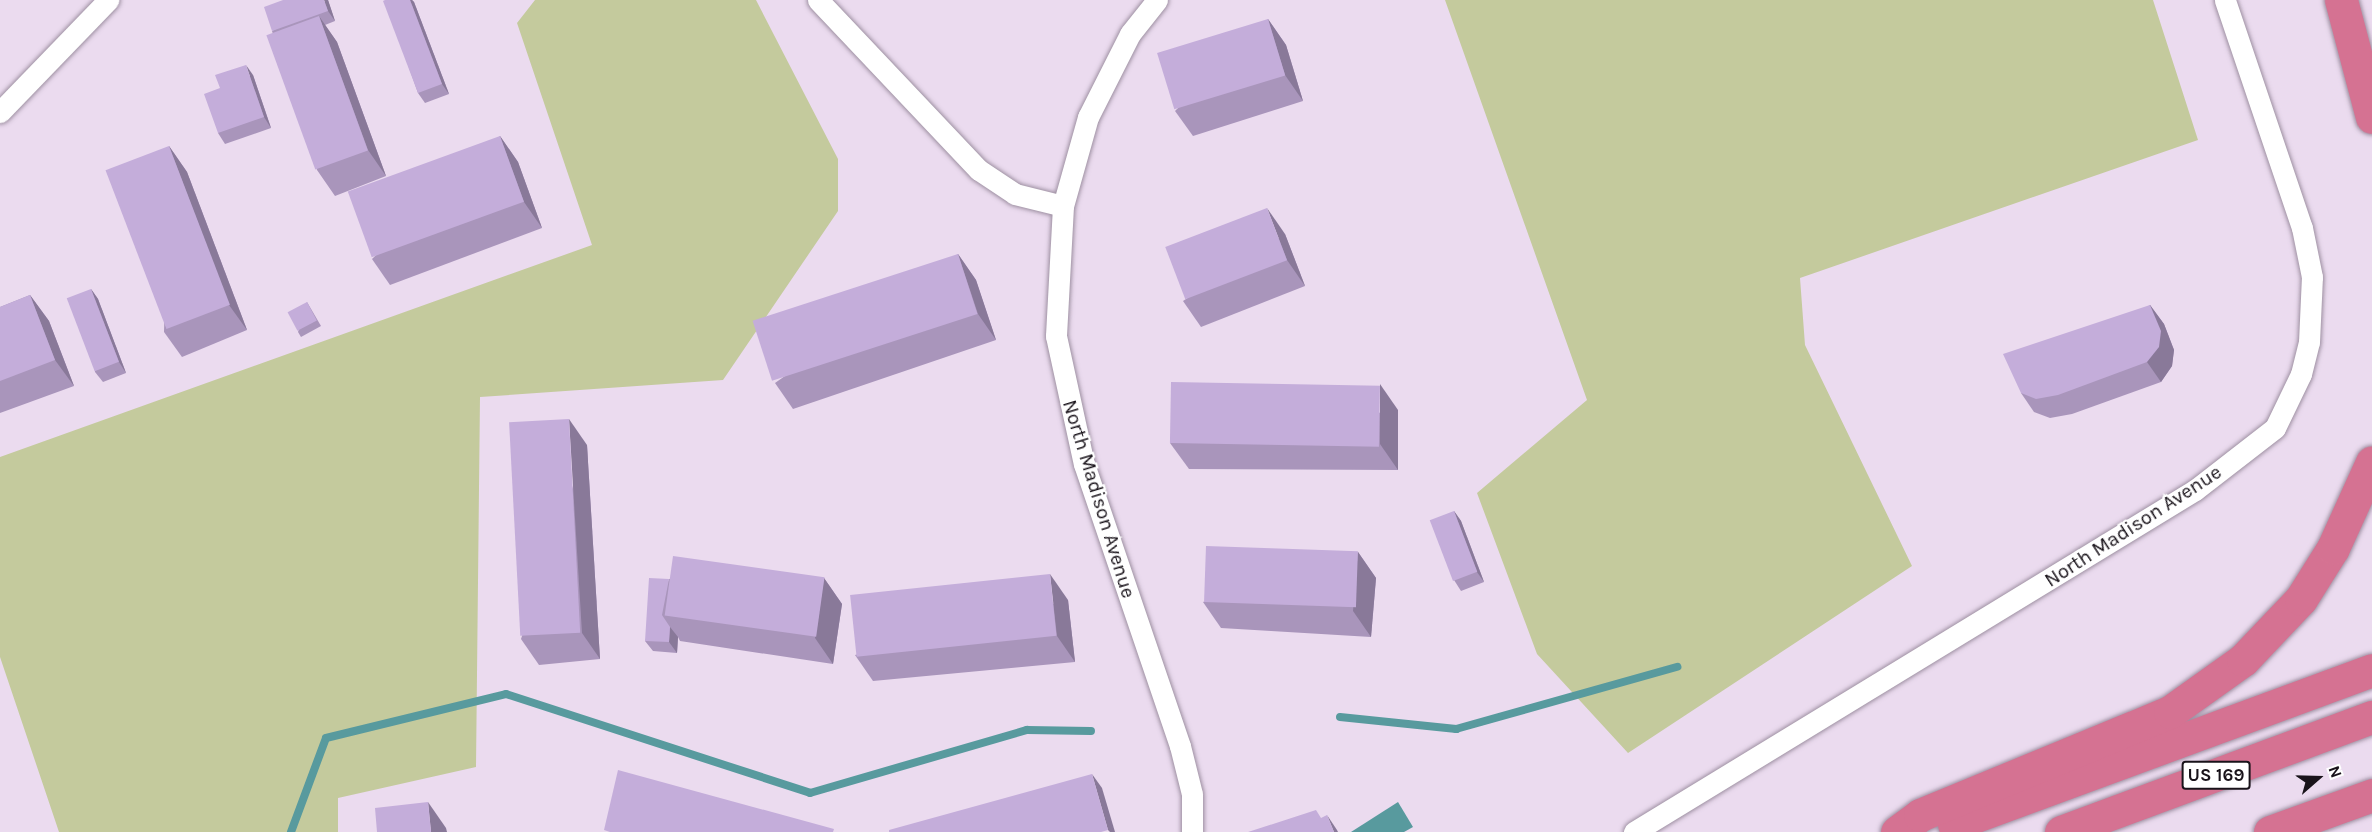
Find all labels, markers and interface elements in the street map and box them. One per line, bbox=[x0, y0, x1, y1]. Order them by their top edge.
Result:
street label: North Madison Avenue bbox=[1057, 397, 1141, 601]
street label: North Madison Avenue bbox=[2040, 460, 2226, 592]
north arrow bbox=[2288, 748, 2348, 808]
road number: US 169 bbox=[2182, 760, 2250, 790]
text: N bbox=[2324, 763, 2346, 780]

